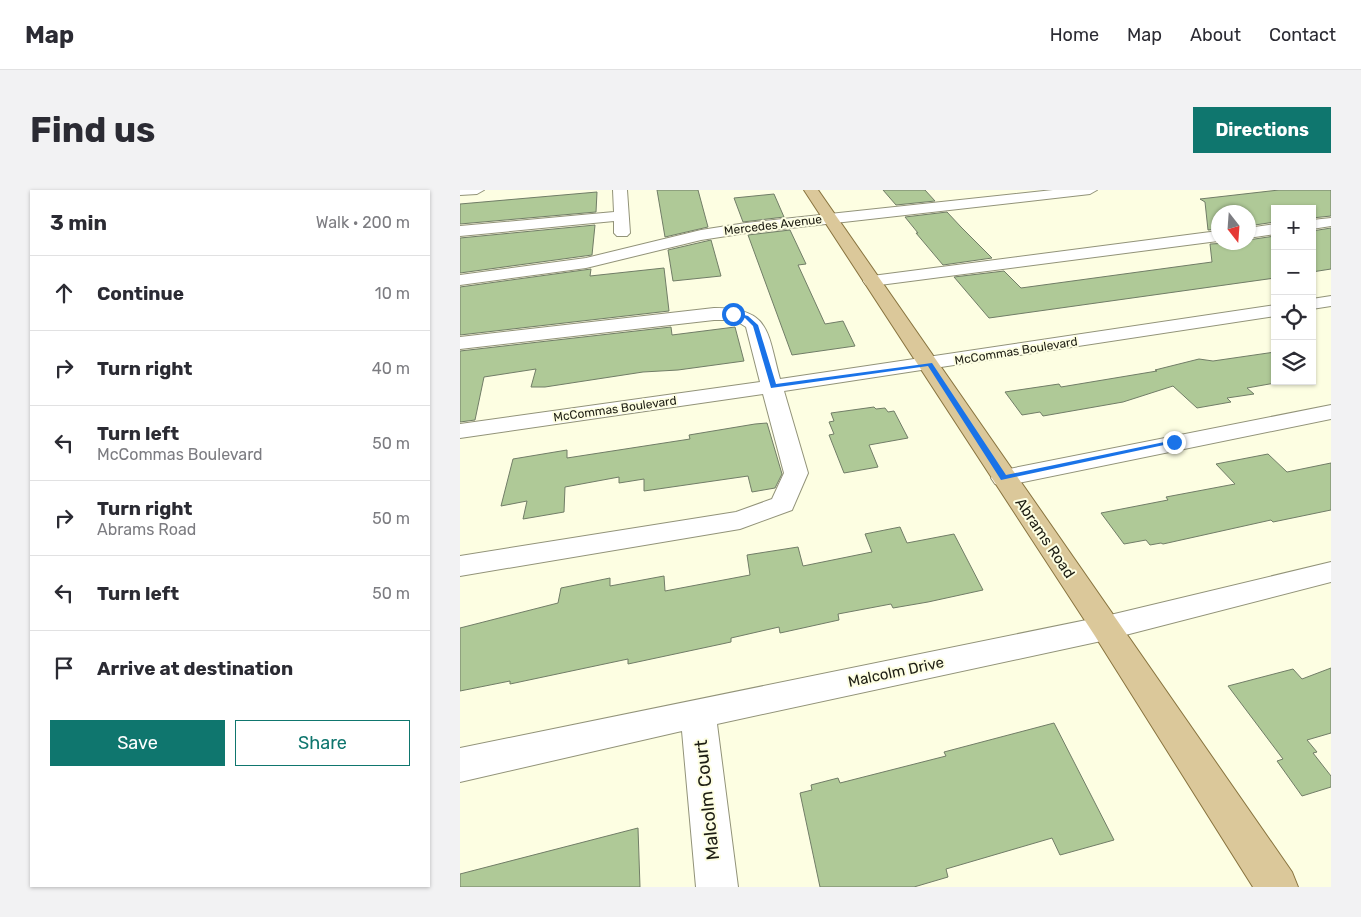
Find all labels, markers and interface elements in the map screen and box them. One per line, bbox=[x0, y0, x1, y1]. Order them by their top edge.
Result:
text: Map bbox=[25, 21, 74, 49]
text: Home bbox=[1050, 24, 1099, 46]
text: Map bbox=[1127, 24, 1162, 46]
text: About bbox=[1190, 24, 1241, 46]
text: Contact bbox=[1269, 24, 1336, 46]
button: Directions bbox=[1193, 107, 1331, 153]
text: Find us bbox=[30, 109, 155, 151]
north arrow bbox=[1211, 205, 1256, 250]
map controls bbox=[1271, 205, 1316, 385]
button: + bbox=[1271, 205, 1316, 250]
text: 3 min bbox=[50, 210, 107, 235]
street label: Mercedes Avenue bbox=[723, 212, 823, 238]
text: Walk · 200 m bbox=[316, 213, 410, 232]
button: − bbox=[1271, 250, 1316, 295]
icon: ahead bbox=[50, 279, 78, 307]
text: Continue bbox=[97, 282, 184, 305]
text: 10 m bbox=[375, 284, 410, 303]
button: locate bbox=[1271, 295, 1316, 340]
route start bbox=[722, 303, 745, 326]
street label: McCommas Boulevard bbox=[954, 334, 1078, 368]
button: layers bbox=[1271, 340, 1316, 385]
icon: right bbox=[50, 354, 78, 382]
text: Turn right bbox=[97, 357, 192, 380]
text: 40 m bbox=[372, 359, 410, 378]
street label: McCommas Boulevard bbox=[553, 393, 677, 425]
text: Turn left bbox=[97, 422, 179, 445]
icon: left bbox=[50, 429, 78, 457]
route end bbox=[1163, 431, 1186, 454]
text: 50 m bbox=[372, 434, 410, 453]
text: McCommas Boulevard bbox=[97, 445, 263, 464]
street label: Abrams Road bbox=[1012, 494, 1078, 582]
text: Turn right bbox=[97, 497, 192, 520]
icon: right bbox=[50, 504, 78, 532]
text: 50 m bbox=[372, 509, 410, 528]
text: Abrams Road bbox=[97, 520, 196, 539]
icon: left bbox=[50, 579, 78, 607]
text: Turn left bbox=[97, 582, 179, 605]
text: 50 m bbox=[372, 584, 410, 603]
street label: Malcolm Drive bbox=[846, 653, 946, 691]
icon: arrive bbox=[50, 654, 78, 682]
text: Arrive at destination bbox=[97, 657, 293, 680]
button: Save bbox=[50, 720, 225, 766]
button: Share bbox=[235, 720, 410, 766]
street label: Malcolm Court bbox=[690, 739, 724, 861]

